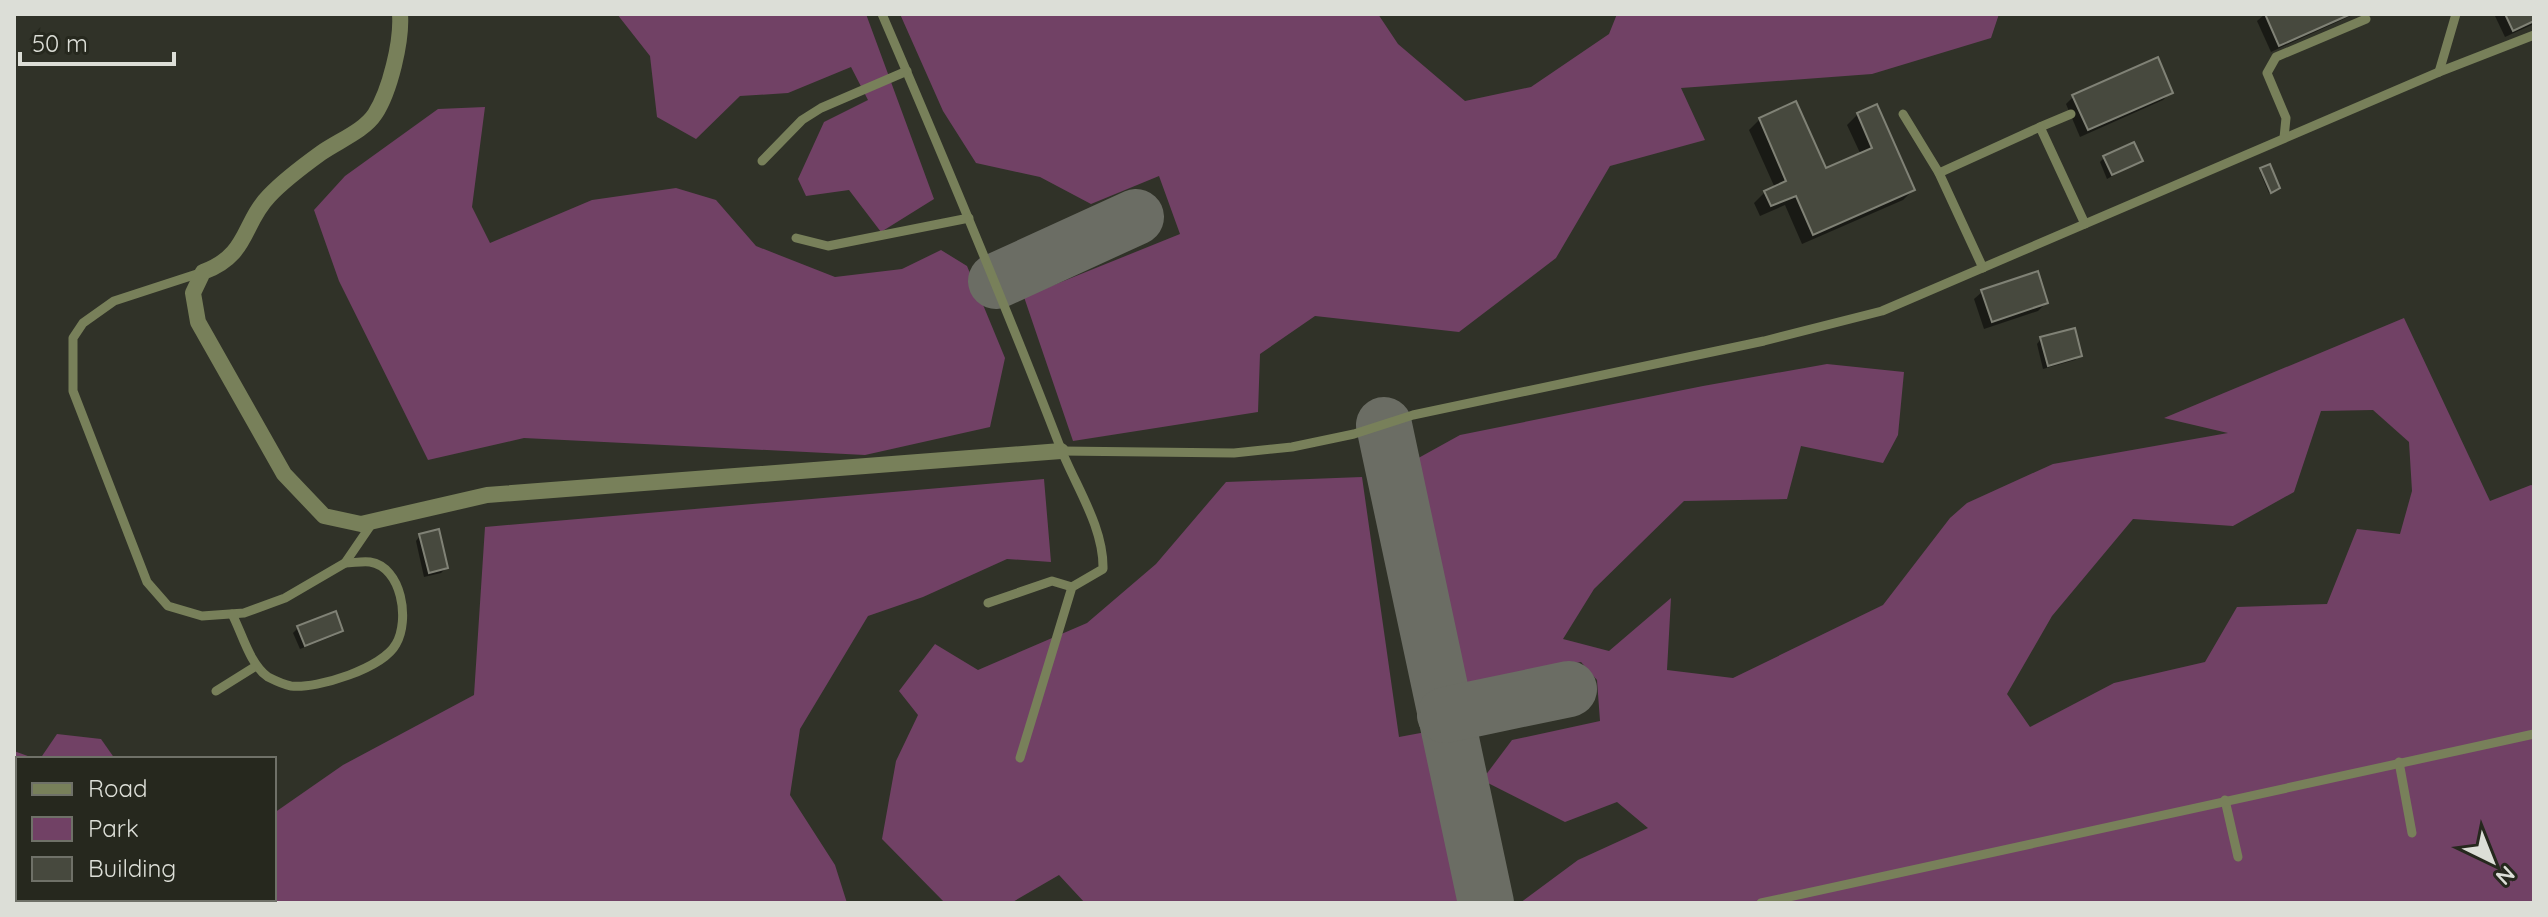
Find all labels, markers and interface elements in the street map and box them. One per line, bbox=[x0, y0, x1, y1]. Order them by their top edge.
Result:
scale bar bbox=[20, 16, 174, 66]
text: 50 m bbox=[32, 28, 88, 58]
legend bbox=[16, 757, 276, 901]
text: Road bbox=[88, 773, 148, 803]
text: Park bbox=[88, 813, 139, 843]
north arrow bbox=[2452, 821, 2532, 901]
text: Building bbox=[88, 853, 176, 883]
text: N bbox=[2490, 860, 2521, 891]

